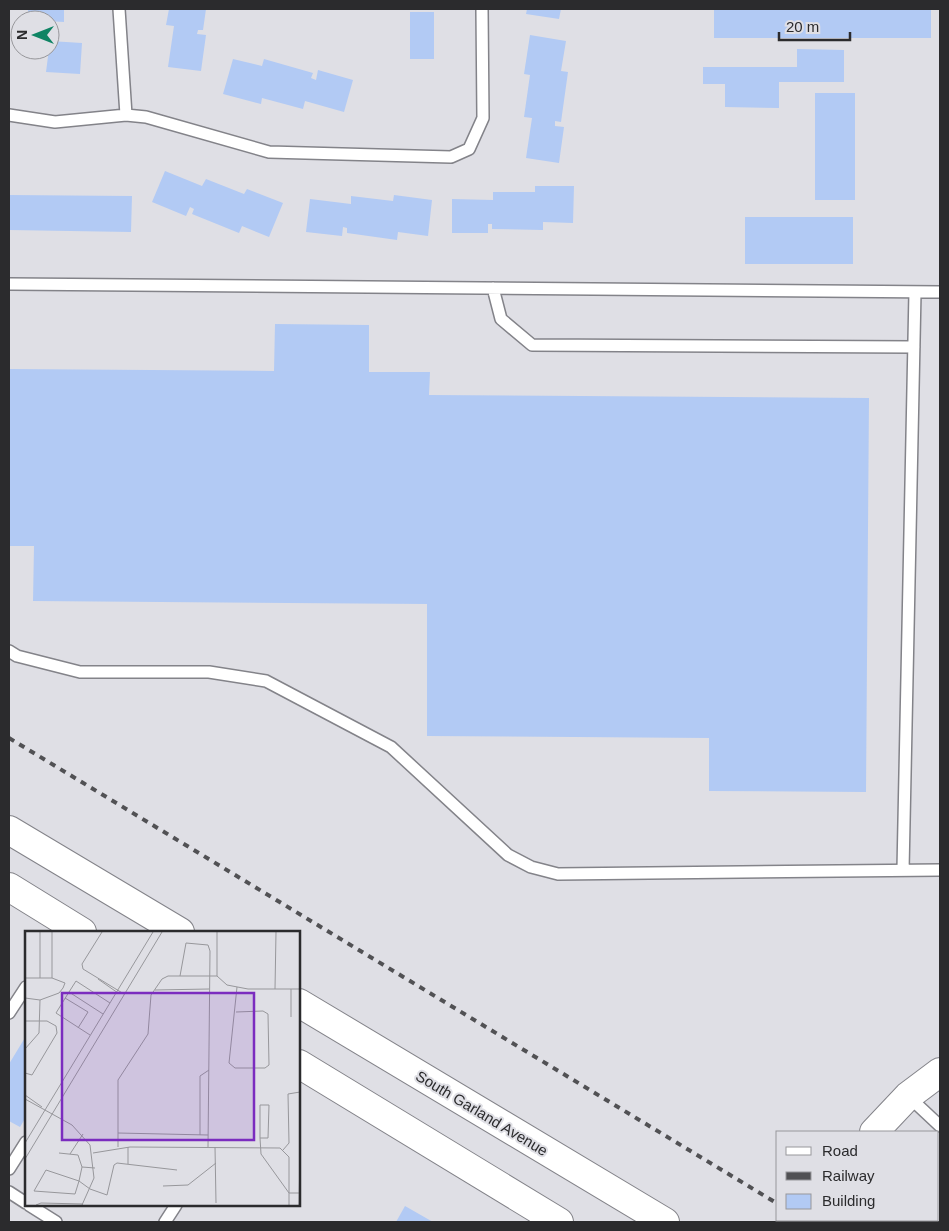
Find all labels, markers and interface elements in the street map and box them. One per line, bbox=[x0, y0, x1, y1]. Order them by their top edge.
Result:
north arrow bbox=[10, 10, 60, 60]
scale bar bbox=[779, 10, 850, 42]
text: 20 m bbox=[786, 18, 819, 35]
text: N bbox=[14, 30, 30, 40]
inset map bbox=[25, 931, 300, 1206]
street label: South Garland Avenue bbox=[413, 1067, 551, 1159]
legend bbox=[776, 1131, 939, 1221]
text: Road bbox=[822, 1142, 858, 1159]
text: Railway bbox=[822, 1167, 875, 1184]
text: Building bbox=[822, 1192, 875, 1209]

